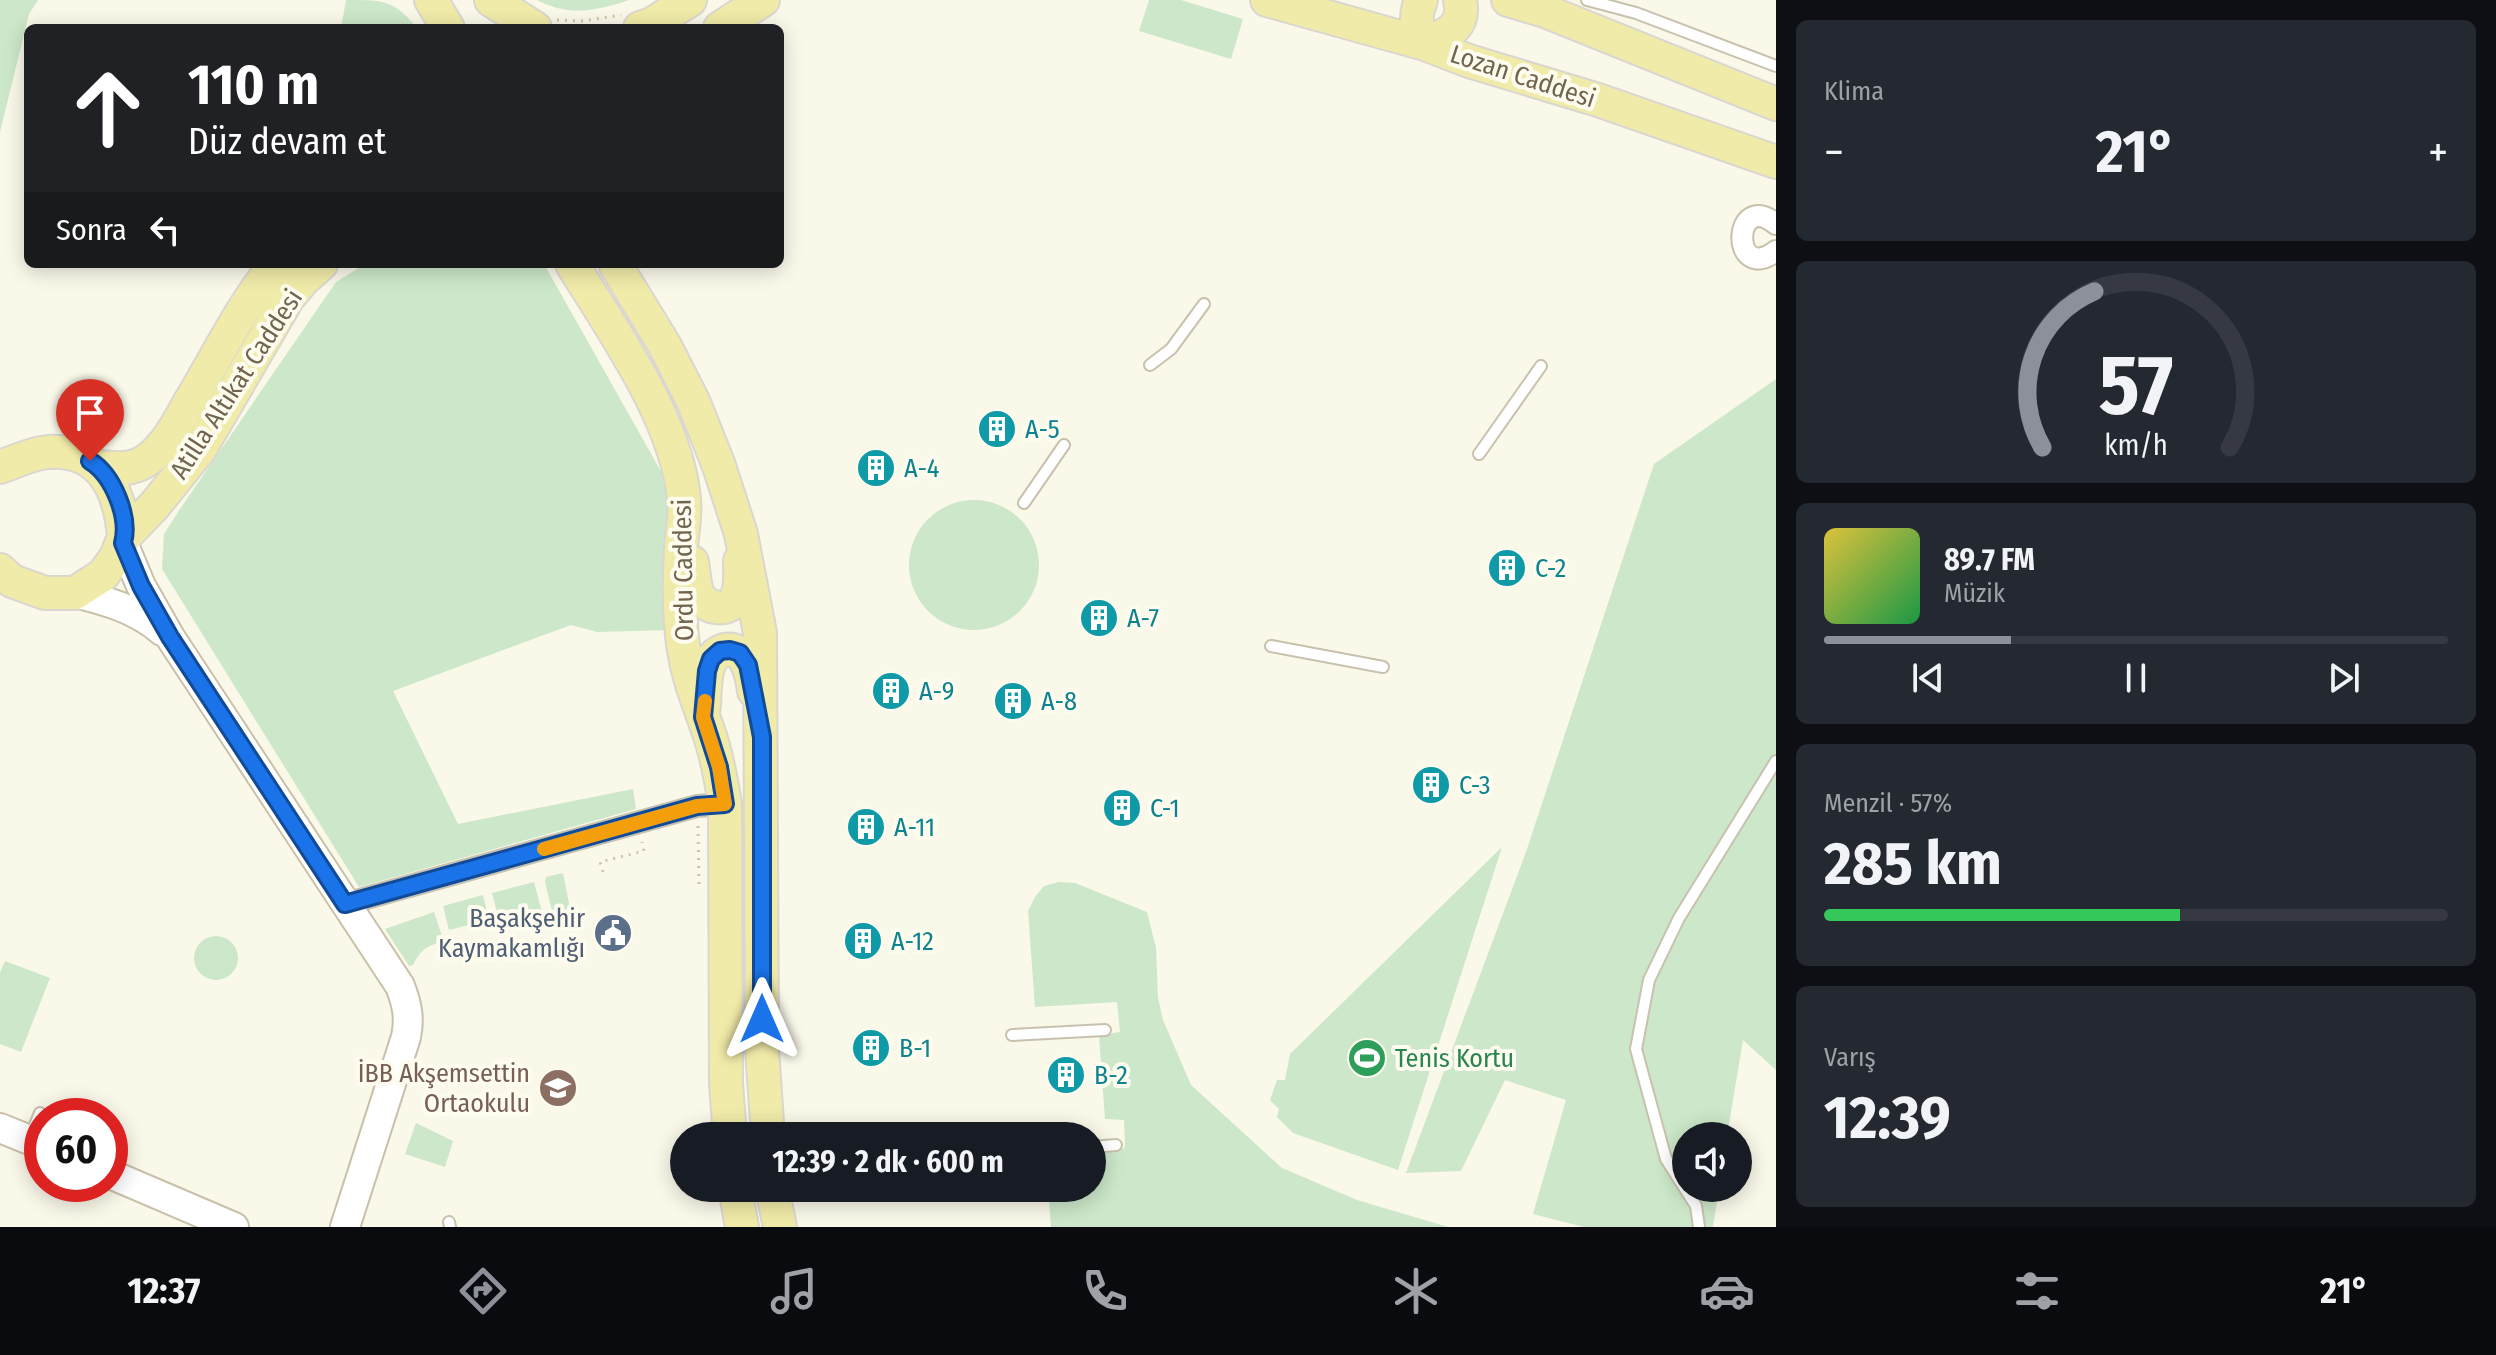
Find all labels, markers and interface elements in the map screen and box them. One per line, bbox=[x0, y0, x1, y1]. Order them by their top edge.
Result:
street label: Lozan Caddesi bbox=[1446, 38, 1599, 115]
text: 110 m bbox=[188, 52, 319, 119]
icon: ahead bbox=[56, 56, 160, 160]
text: Klima bbox=[1824, 76, 1884, 107]
text: 21° bbox=[2096, 116, 2176, 188]
text: Düz devam et bbox=[188, 120, 386, 164]
text: − bbox=[1824, 126, 1844, 179]
text: + bbox=[2428, 126, 2448, 179]
icon: left bbox=[143, 208, 187, 252]
text: Sonra bbox=[56, 212, 127, 248]
street label: Atilla Altıkat Caddesi bbox=[164, 284, 309, 485]
text: 57 bbox=[2099, 336, 2173, 436]
pin bbox=[56, 379, 124, 461]
icon: arrive bbox=[68, 391, 112, 435]
building icon: A-5 bbox=[976, 408, 1018, 450]
place label: A-5 bbox=[1025, 414, 1060, 445]
text: km/h bbox=[2104, 428, 2168, 463]
building icon: A-4 bbox=[855, 447, 897, 489]
place label: A-4 bbox=[904, 453, 939, 484]
street label: Ordu Caddesi bbox=[667, 499, 700, 641]
text: 89.7 FM bbox=[1944, 542, 2035, 578]
building icon: C-2 bbox=[1486, 547, 1528, 589]
place label: C-2 bbox=[1535, 553, 1566, 584]
text: Müzik bbox=[1944, 578, 2005, 609]
building icon: A-7 bbox=[1078, 597, 1120, 639]
place label: A-7 bbox=[1127, 603, 1159, 634]
icon: previous bbox=[1906, 656, 1950, 700]
icon: pause bbox=[2114, 656, 2158, 700]
icon: next bbox=[2322, 656, 2366, 700]
building icon: A-9 bbox=[870, 670, 912, 712]
place label: A-9 bbox=[919, 676, 954, 707]
building icon: A-8 bbox=[992, 680, 1034, 722]
place label: A-8 bbox=[1041, 686, 1077, 717]
building icon: C-3 bbox=[1410, 764, 1452, 806]
place label: C-3 bbox=[1459, 770, 1490, 801]
building icon: C-1 bbox=[1101, 787, 1143, 829]
text: Menzil · 57% bbox=[1824, 788, 1952, 819]
place label: C-1 bbox=[1150, 793, 1180, 824]
building icon: A-11 bbox=[845, 806, 887, 848]
place label: A-11 bbox=[894, 812, 935, 843]
text: 285 km bbox=[1824, 828, 2002, 900]
place label: Başakşehir Kaymakamlığı bbox=[438, 903, 585, 964]
public building icon: Başakşehir Kaymakamlığı bbox=[592, 912, 634, 954]
building icon: A-12 bbox=[842, 920, 884, 962]
place label: A-12 bbox=[891, 926, 934, 957]
position arrow bbox=[720, 977, 804, 1061]
building icon: B-1 bbox=[850, 1027, 892, 1069]
place label: B-1 bbox=[899, 1033, 931, 1064]
sports icon: Tenis Kortu bbox=[1346, 1037, 1388, 1079]
text: Varış bbox=[1824, 1042, 1876, 1073]
place label: Tenis Kortu bbox=[1395, 1043, 1514, 1074]
building icon: B-2 bbox=[1045, 1054, 1087, 1096]
place label: İBB Akşemsettin Ortaokulu bbox=[358, 1058, 530, 1119]
place label: B-2 bbox=[1094, 1060, 1128, 1091]
school or university icon: İBB Akşemsettin Ortaokulu bbox=[537, 1067, 579, 1109]
text: 12:39 bbox=[1824, 1082, 1951, 1154]
speed limit sign: 60 bbox=[24, 1098, 128, 1202]
map controls bbox=[1672, 1122, 1752, 1202]
button: sound bbox=[1672, 1122, 1752, 1202]
text: 12:39 · 2 dk · 600 m bbox=[772, 1144, 1004, 1180]
icon: directions bbox=[455, 1263, 511, 1319]
icon: music bbox=[766, 1263, 822, 1319]
icon: phone bbox=[1077, 1263, 1133, 1319]
icon: climate bbox=[1388, 1263, 1444, 1319]
icon: car bbox=[1699, 1263, 1755, 1319]
icon: filters bbox=[2009, 1263, 2065, 1319]
text: 12:37 bbox=[127, 1269, 200, 1313]
text: 21° bbox=[2320, 1269, 2368, 1313]

